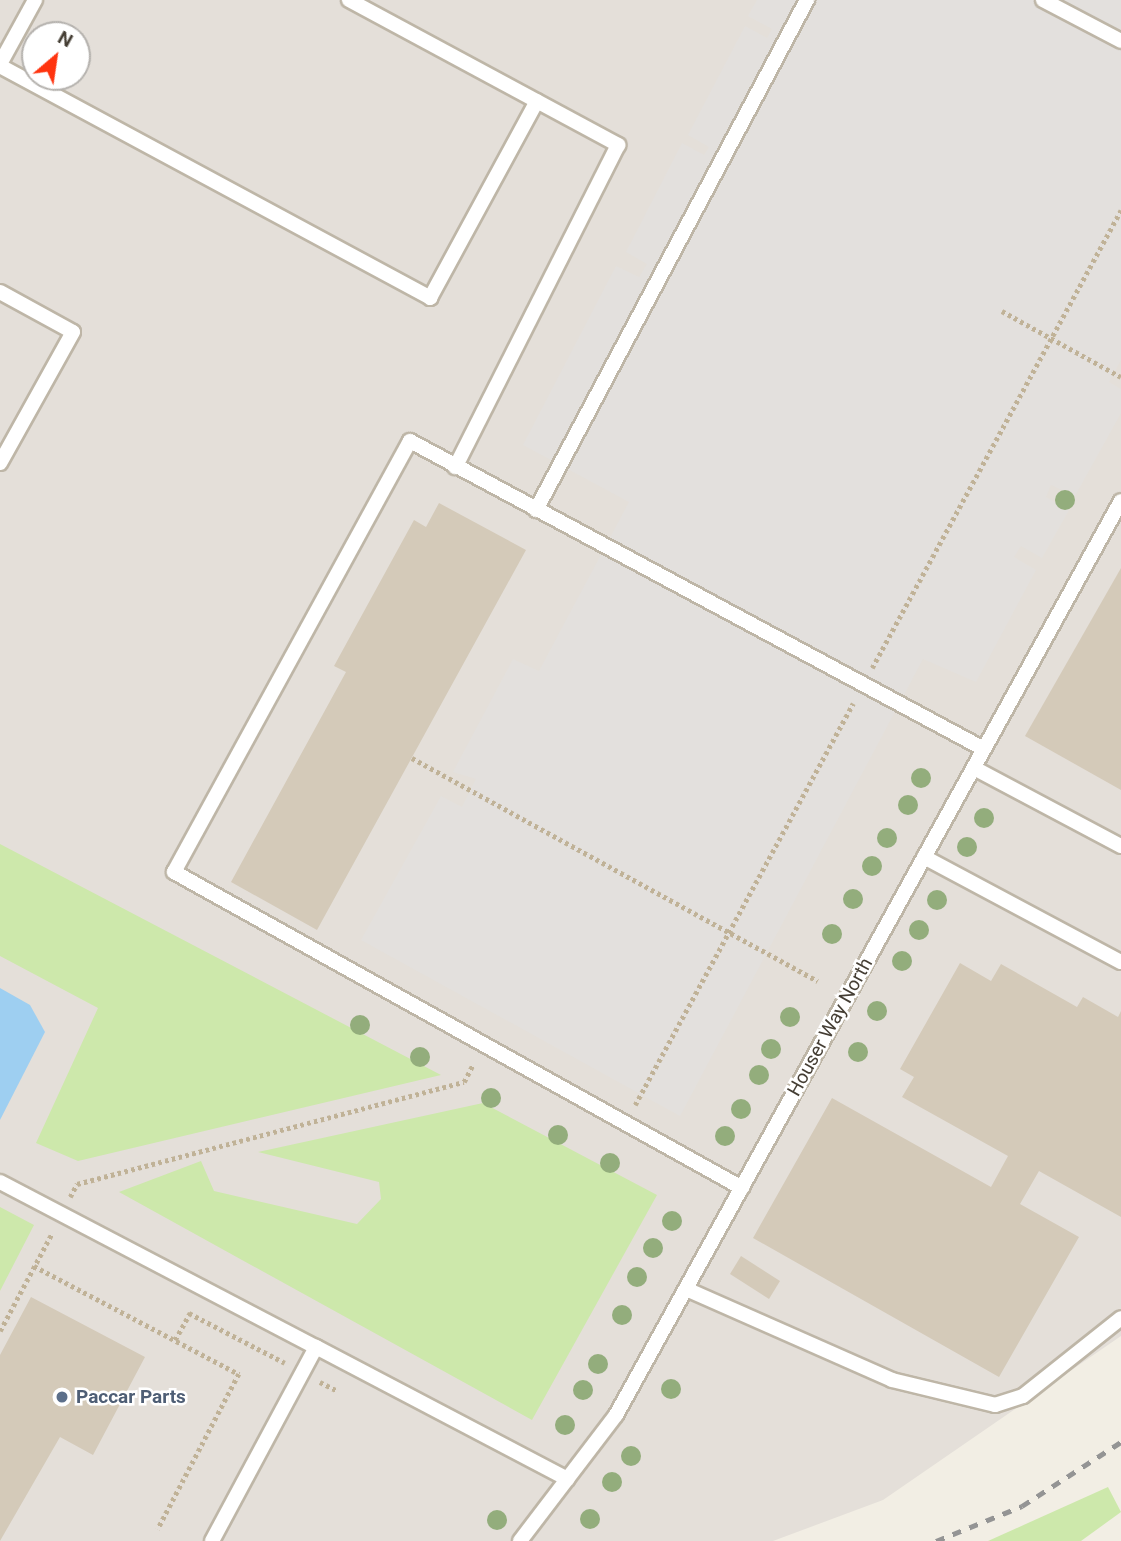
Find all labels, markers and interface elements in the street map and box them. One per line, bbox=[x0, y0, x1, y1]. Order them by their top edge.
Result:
north arrow bbox=[21, 21, 91, 91]
text: N bbox=[54, 26, 77, 52]
street label: Houser Way North bbox=[783, 954, 877, 1100]
place label: Paccar Parts bbox=[76, 1386, 186, 1408]
marker: Paccar Parts bbox=[54, 1389, 70, 1405]

